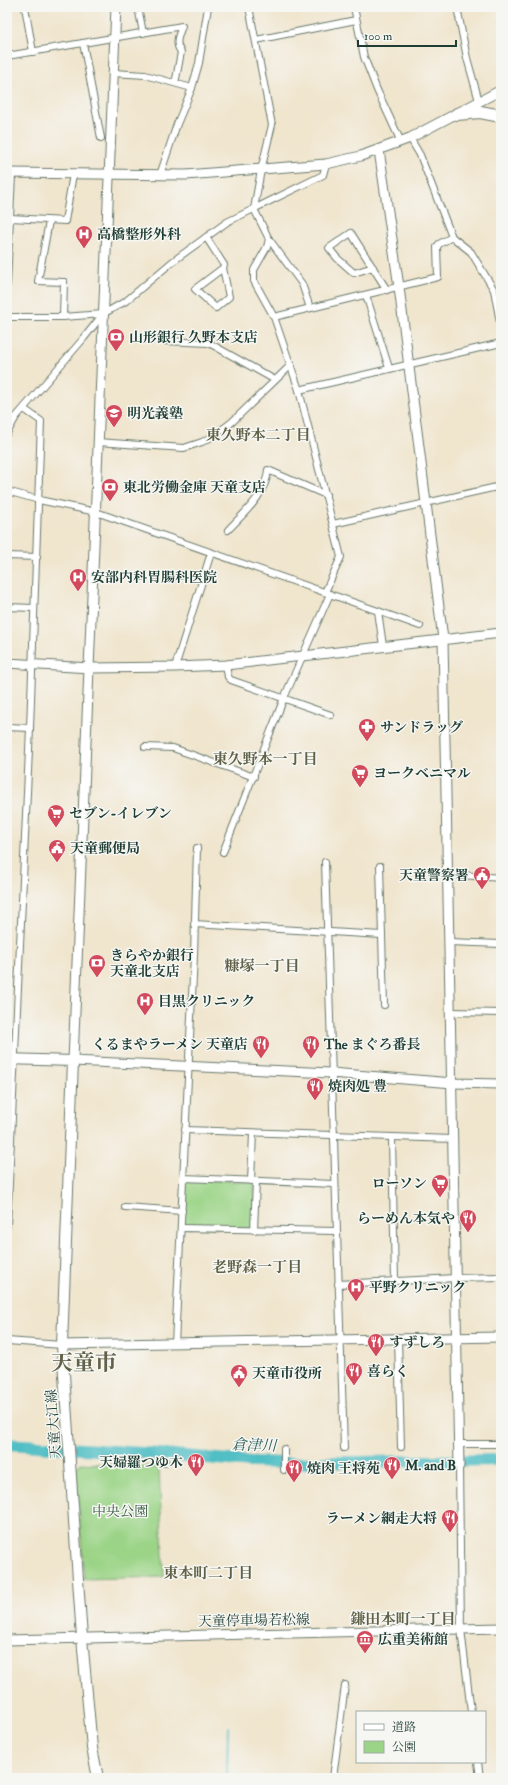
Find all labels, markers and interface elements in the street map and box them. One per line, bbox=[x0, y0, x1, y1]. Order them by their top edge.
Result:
scale bar bbox=[358, 22, 456, 48]
text: 100 m bbox=[364, 29, 393, 44]
hospital icon: 高橋整形外科 bbox=[74, 224, 94, 249]
place label: 高橋整形外科 bbox=[97, 226, 182, 243]
bank icon: 山形銀行 久野本支店 bbox=[106, 327, 126, 352]
place label: 山形銀行 久野本支店 bbox=[129, 329, 258, 346]
school or university icon: 明光義塾 bbox=[104, 403, 124, 428]
place label: 明光義塾 bbox=[127, 405, 183, 422]
district label: 東久野本二丁目 bbox=[205, 426, 311, 445]
bank icon: 東北労働金庫 天童支店 bbox=[100, 477, 120, 502]
place label: 東北労働金庫 天童支店 bbox=[123, 479, 266, 496]
hospital icon: 安部内科胃腸科医院 bbox=[68, 567, 88, 592]
place label: 安部内科胃腸科医院 bbox=[91, 569, 217, 586]
pharmacy icon: サンドラッグ bbox=[357, 717, 377, 742]
place label: サンドラッグ bbox=[380, 719, 463, 736]
district label: 東久野本一丁目 bbox=[212, 750, 318, 769]
supermarket icon: ヨークベニマル bbox=[350, 763, 370, 788]
place label: ヨークベニマル bbox=[373, 765, 471, 782]
supermarket icon: セブン-イレブン bbox=[46, 803, 66, 828]
place label: セブン-イレブン bbox=[69, 805, 172, 822]
public building icon: 天童郵便局 bbox=[47, 838, 67, 863]
place label: 天童郵便局 bbox=[70, 840, 140, 857]
public building icon: 天童警察署 bbox=[472, 865, 492, 890]
place label: 天童警察署 bbox=[399, 867, 469, 884]
place label: きらやか銀行 天童北支店 bbox=[110, 947, 194, 980]
bank icon: きらやか銀行 天童北支店 bbox=[87, 953, 107, 978]
district label: 糠塚一丁目 bbox=[224, 957, 300, 976]
hospital icon: 目黒クリニック bbox=[135, 991, 155, 1016]
place label: 目黒クリニック bbox=[158, 993, 255, 1010]
restaurant icon: くるまやラーメン 天童店 bbox=[251, 1034, 271, 1059]
restaurant icon: The まぐろ番長 bbox=[301, 1034, 321, 1059]
place label: くるまやラーメン 天童店 bbox=[92, 1036, 248, 1053]
place label: The まぐろ番長 bbox=[323, 1036, 421, 1053]
restaurant icon: 焼肉処 豊 bbox=[305, 1076, 325, 1101]
place label: 焼肉処 豊 bbox=[328, 1078, 387, 1095]
supermarket icon: ローソン bbox=[430, 1173, 450, 1198]
place label: ローソン bbox=[372, 1175, 427, 1192]
restaurant icon: らーめん本気や bbox=[458, 1208, 478, 1233]
place label: らーめん本気や bbox=[357, 1210, 455, 1227]
district label: 老野森一丁目 bbox=[212, 1258, 302, 1277]
hospital icon: 平野クリニック bbox=[346, 1277, 366, 1302]
place label: 平野クリニック bbox=[369, 1279, 466, 1296]
restaurant icon: すずしろ bbox=[366, 1332, 386, 1357]
place label: すずしろ bbox=[389, 1334, 445, 1351]
district label: 天童市 bbox=[51, 1349, 117, 1377]
restaurant icon: 喜らく bbox=[344, 1361, 364, 1386]
public building icon: 天童市役所 bbox=[229, 1363, 249, 1388]
place label: 喜らく bbox=[367, 1363, 409, 1380]
place label: 天童市役所 bbox=[252, 1365, 322, 1382]
street label: 天童大江線 bbox=[43, 1388, 64, 1459]
water label: 倉津川 bbox=[231, 1435, 279, 1456]
restaurant icon: 天婦羅つゆ木 bbox=[186, 1452, 206, 1477]
place label: 天婦羅つゆ木 bbox=[99, 1454, 183, 1471]
restaurant icon: M. and B bbox=[382, 1455, 402, 1480]
place label: M. and B bbox=[404, 1457, 456, 1474]
restaurant icon: 焼肉 王将苑 bbox=[284, 1458, 304, 1483]
place label: 焼肉 王将苑 bbox=[307, 1460, 380, 1477]
park label: 中央公園 bbox=[92, 1503, 148, 1520]
restaurant icon: ラーメン網走大将 bbox=[440, 1508, 460, 1533]
place label: ラーメン網走大将 bbox=[326, 1510, 437, 1527]
district label: 東本町二丁目 bbox=[163, 1564, 253, 1583]
district label: 鎌田本町一丁目 bbox=[350, 1610, 456, 1629]
street label: 天童停車場若松線 bbox=[198, 1611, 310, 1630]
museum icon: 広重美術館 bbox=[355, 1629, 375, 1654]
place label: 広重美術館 bbox=[378, 1631, 448, 1648]
legend bbox=[356, 1711, 486, 1763]
text: 道路 bbox=[392, 1720, 416, 1735]
text: 公園 bbox=[392, 1740, 416, 1755]

